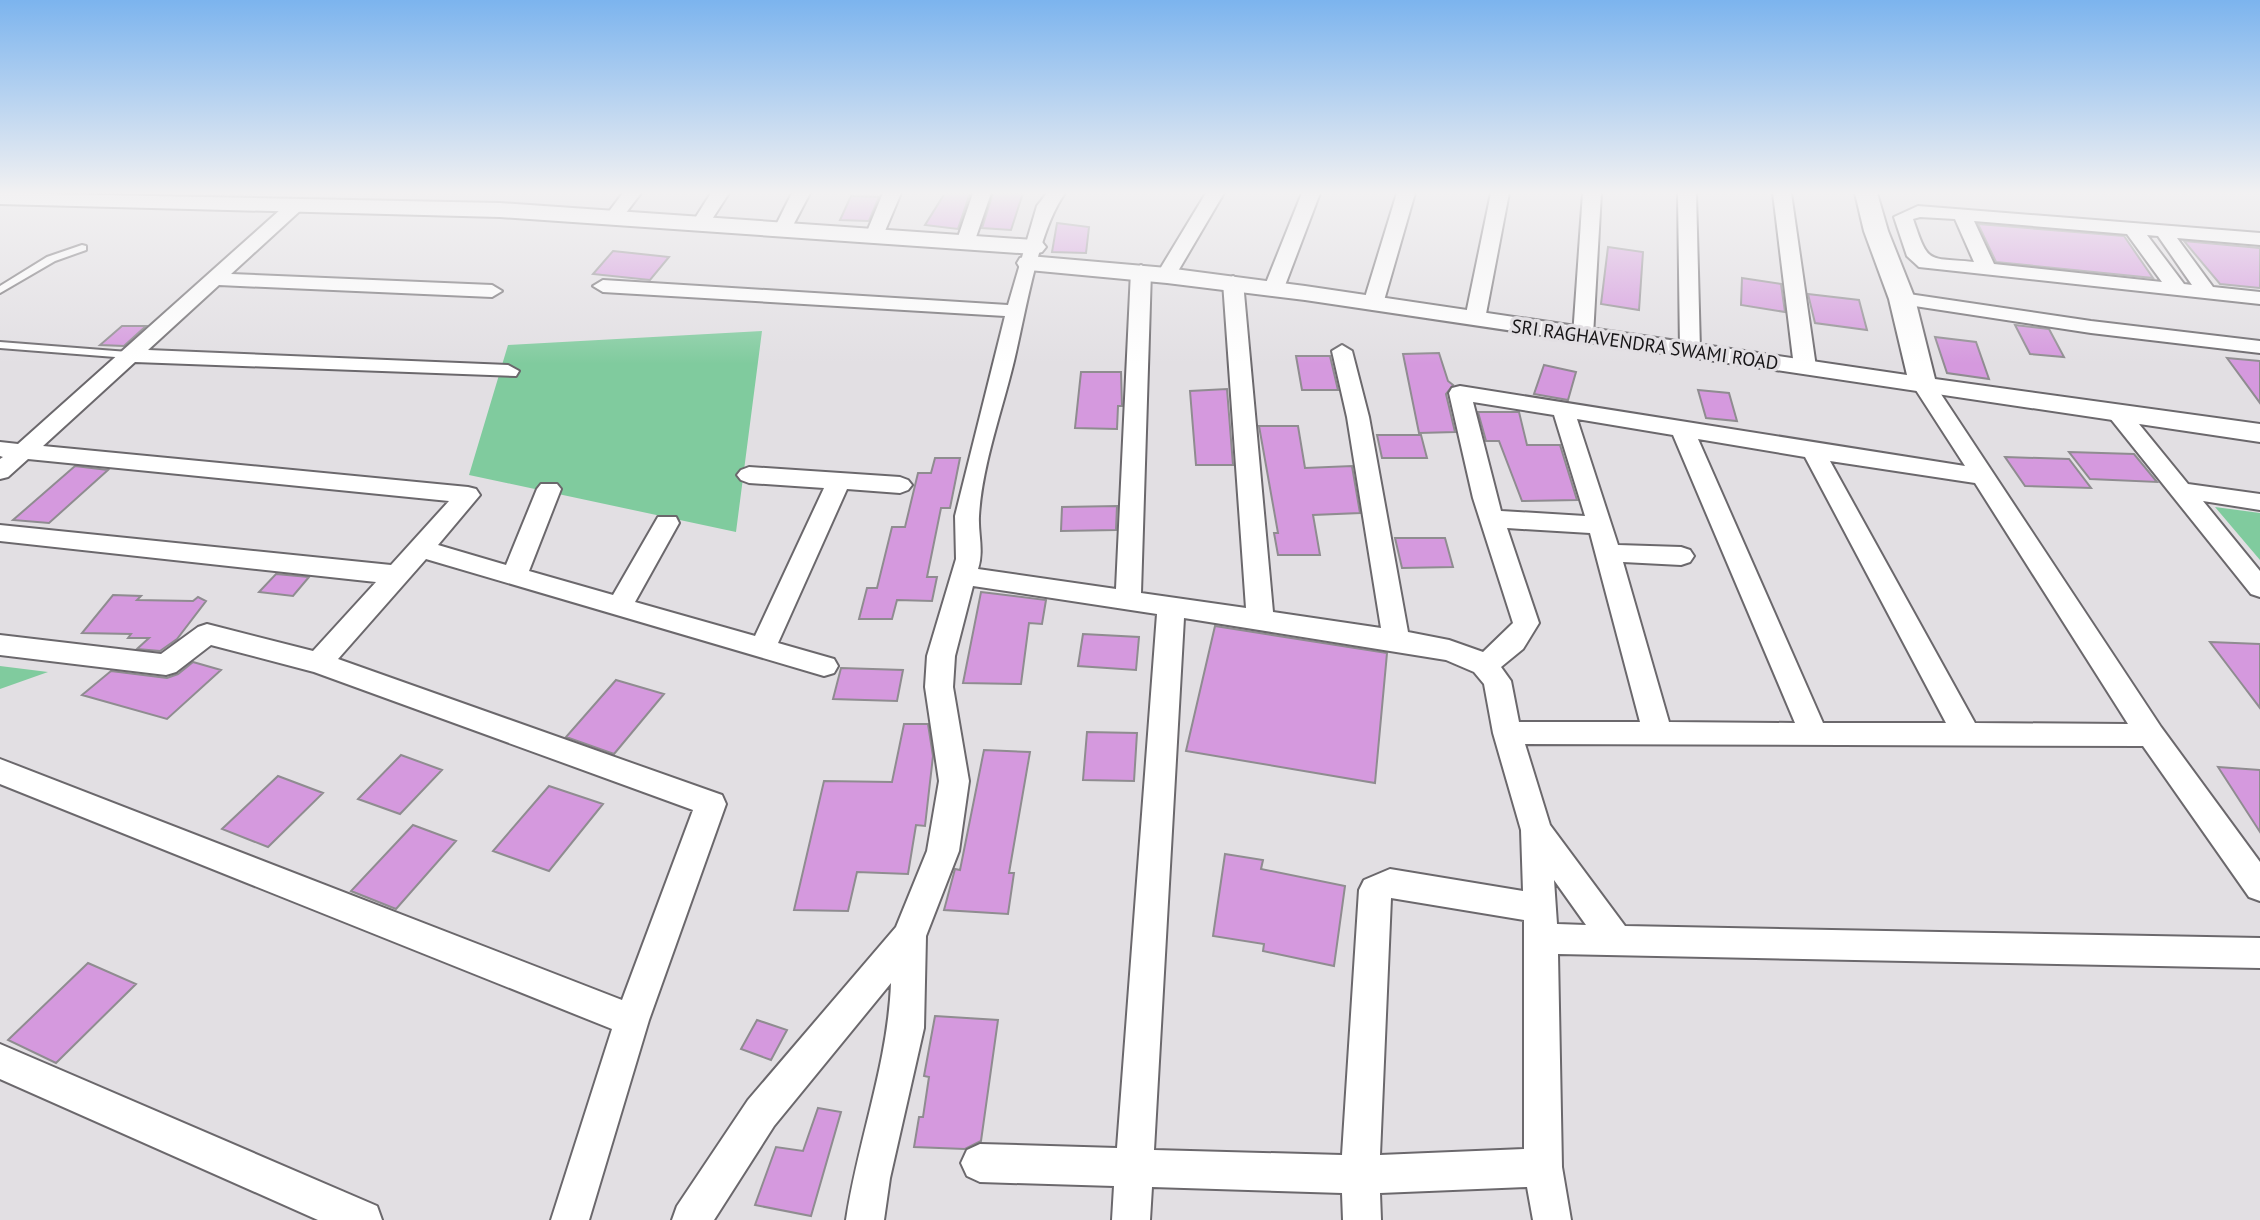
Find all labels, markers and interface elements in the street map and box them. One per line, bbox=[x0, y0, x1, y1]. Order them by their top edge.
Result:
street label: SRI RAGHAVENDRA SWAMI ROAD bbox=[1510, 313, 1780, 375]

